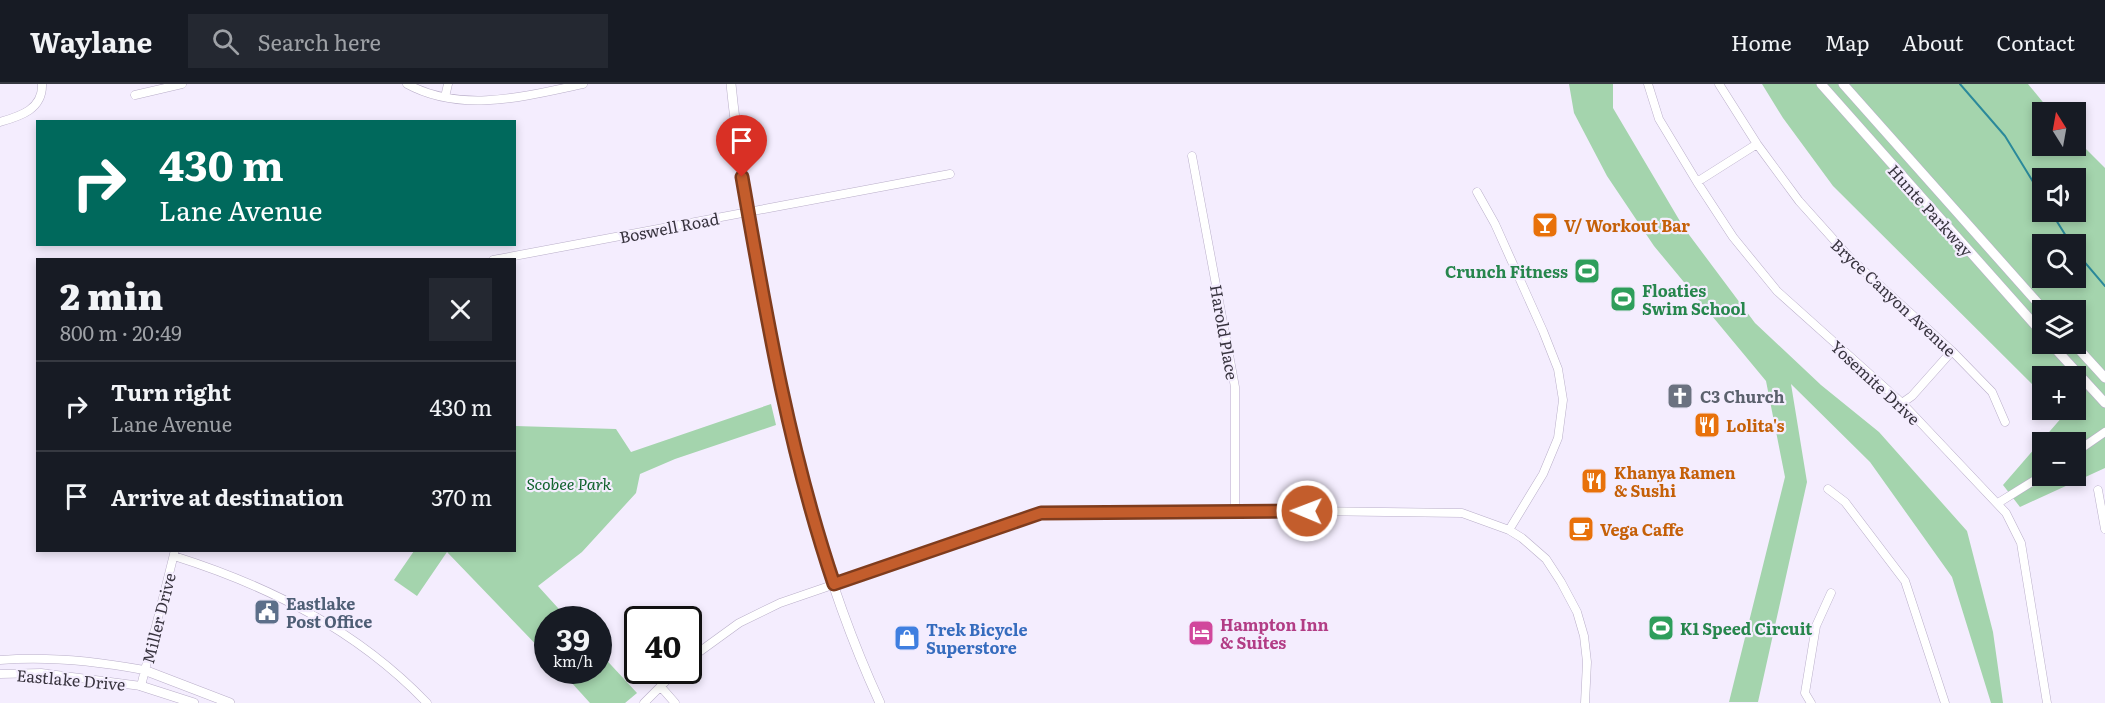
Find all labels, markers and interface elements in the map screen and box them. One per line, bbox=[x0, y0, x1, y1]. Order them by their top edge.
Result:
search box bbox=[188, 14, 608, 68]
text: Waylane bbox=[30, 20, 152, 62]
icon: search bbox=[209, 25, 242, 58]
text: Search here bbox=[257, 25, 381, 58]
text: Home bbox=[1731, 26, 1792, 57]
text: Map bbox=[1825, 26, 1869, 57]
text: About bbox=[1902, 26, 1964, 57]
text: Contact bbox=[1997, 26, 2075, 57]
north arrow bbox=[2032, 102, 2086, 156]
map controls bbox=[2032, 102, 2086, 486]
pin bbox=[716, 115, 767, 177]
icon: arrive bbox=[725, 124, 758, 157]
text: 430 m bbox=[159, 132, 284, 194]
icon: right bbox=[60, 144, 138, 222]
street label: Hunte Parkway bbox=[1883, 159, 1979, 262]
button: sound bbox=[2032, 168, 2086, 222]
text: Lane Avenue bbox=[159, 189, 322, 229]
street label: Boswell Road bbox=[617, 206, 721, 248]
bar icon: V/ Workout Bar bbox=[1530, 210, 1560, 240]
place label: V/ Workout Bar bbox=[1564, 213, 1690, 237]
street label: Bryce Canyon Avenue bbox=[1826, 232, 1962, 362]
button: search bbox=[2032, 234, 2086, 288]
sports icon: Crunch Fitness bbox=[1572, 256, 1602, 286]
place label: Crunch Fitness bbox=[1445, 259, 1568, 283]
text: 2 min bbox=[60, 268, 163, 321]
button: close bbox=[429, 278, 492, 341]
place label: Floaties Swim School bbox=[1642, 278, 1746, 320]
street label: Harold Place bbox=[1205, 282, 1245, 382]
sports icon: Floaties Swim School bbox=[1608, 284, 1638, 314]
button: layers bbox=[2032, 300, 2086, 354]
text: 800 m · 20:49 bbox=[60, 317, 182, 347]
street label: Yosemite Drive bbox=[1826, 334, 1926, 430]
button: + bbox=[2032, 366, 2086, 420]
text: Turn right bbox=[111, 375, 231, 408]
church icon: C3 Church bbox=[1665, 381, 1695, 411]
place label: C3 Church bbox=[1700, 384, 1784, 408]
icon: right bbox=[60, 390, 93, 423]
text: 430 m bbox=[429, 390, 492, 423]
text: Lane Avenue bbox=[111, 408, 232, 438]
restaurant icon: Lolita's bbox=[1692, 410, 1722, 440]
place label: Lolita's bbox=[1726, 413, 1785, 437]
button: − bbox=[2032, 432, 2086, 486]
place label: Khanya Ramen & Sushi bbox=[1614, 460, 1736, 502]
restaurant icon: Khanya Ramen & Sushi bbox=[1579, 466, 1609, 496]
park label: Scobee Park bbox=[527, 471, 612, 495]
position arrow bbox=[1275, 479, 1339, 543]
icon: arrive bbox=[60, 480, 93, 513]
text: Arrive at destination bbox=[111, 480, 344, 513]
text: 370 m bbox=[431, 480, 492, 513]
cafe icon: Vega Caffe bbox=[1566, 514, 1596, 544]
place label: Vega Caffe bbox=[1600, 517, 1684, 541]
street label: Miller Drive bbox=[135, 570, 181, 666]
place label: Eastlake Post Office bbox=[286, 591, 372, 633]
public building icon: Eastlake Post Office bbox=[252, 597, 282, 627]
speed limit sign: 40 bbox=[624, 606, 702, 684]
place label: Hampton Inn & Suites bbox=[1220, 612, 1329, 654]
sports icon: K1 Speed Circuit bbox=[1646, 613, 1676, 643]
text: 39 bbox=[556, 616, 590, 660]
place label: K1 Speed Circuit bbox=[1680, 616, 1812, 640]
place label: Trek Bicycle Superstore bbox=[926, 617, 1027, 659]
hotel icon: Hampton Inn & Suites bbox=[1186, 618, 1216, 648]
shop icon: Trek Bicycle Superstore bbox=[892, 623, 922, 653]
text: km/h bbox=[553, 649, 593, 672]
street label: Eastlake Drive bbox=[16, 662, 126, 696]

